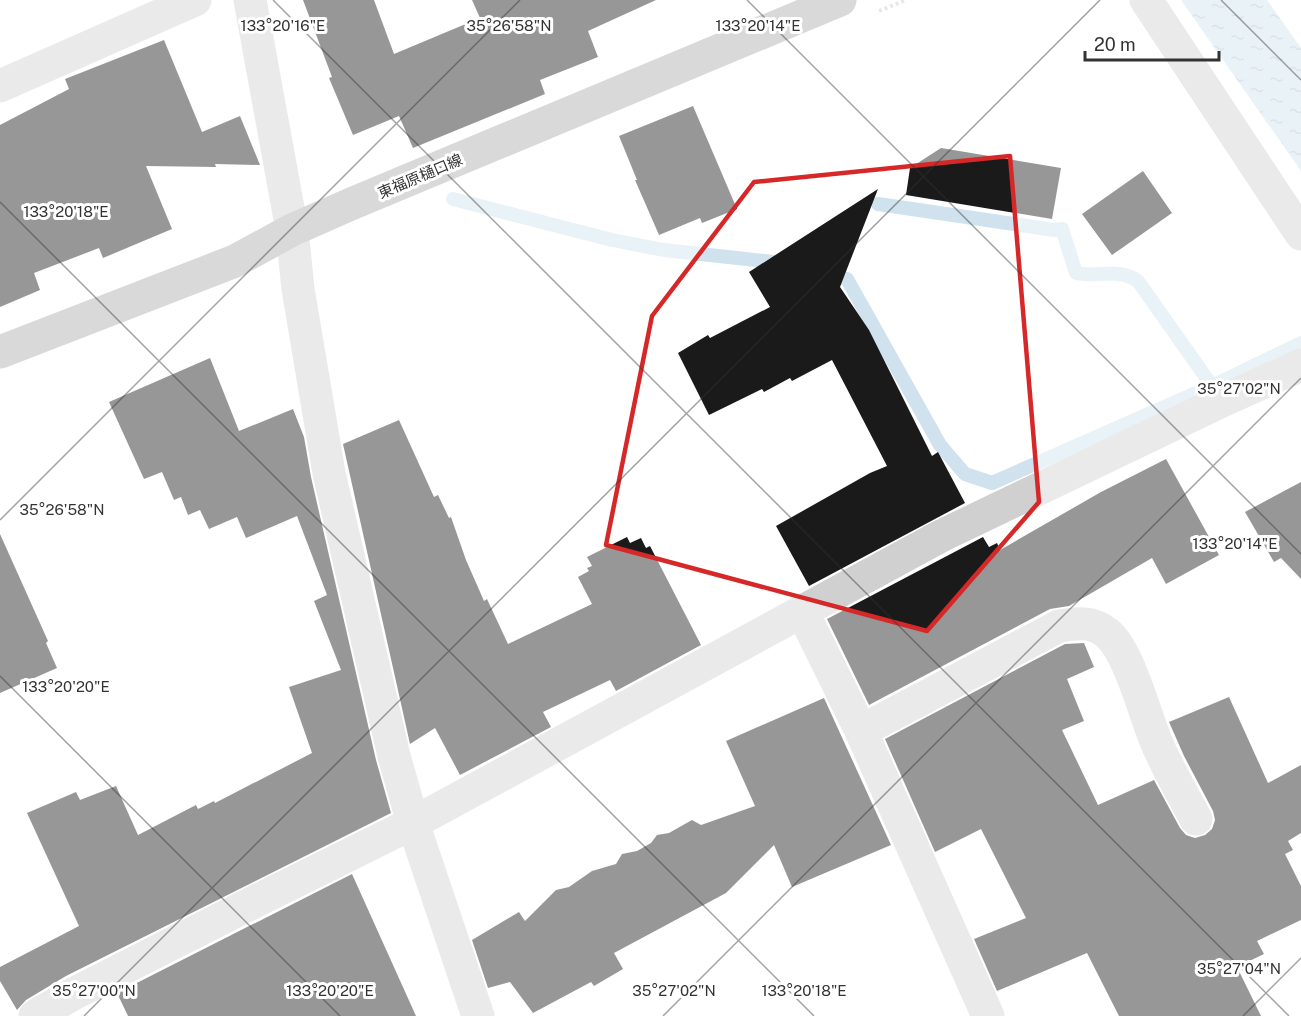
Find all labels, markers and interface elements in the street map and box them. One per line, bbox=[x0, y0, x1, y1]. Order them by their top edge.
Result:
text: 133°20'16"E bbox=[241, 17, 325, 34]
text: 35°26'58"N bbox=[466, 17, 552, 34]
text: 133°20'14"E bbox=[716, 17, 800, 34]
scale bar bbox=[1085, 24, 1218, 62]
text: 20 m bbox=[1094, 34, 1136, 55]
street label: 東福原樋口線 bbox=[375, 151, 465, 201]
text: 133°20'18"E bbox=[23, 203, 109, 220]
text: 35°27'02"N bbox=[1197, 380, 1281, 397]
text: 35°26'58"N bbox=[19, 501, 105, 518]
text: 133°20'14"E bbox=[1193, 535, 1277, 552]
text: 133°20'20"E bbox=[22, 678, 110, 695]
text: 35°27'04"N bbox=[1197, 960, 1281, 977]
text: 35°27'00"N bbox=[52, 982, 136, 999]
text: 133°20'20"E bbox=[286, 982, 374, 999]
text: 35°27'02"N bbox=[632, 982, 716, 999]
text: 133°20'18"E bbox=[761, 982, 847, 999]

